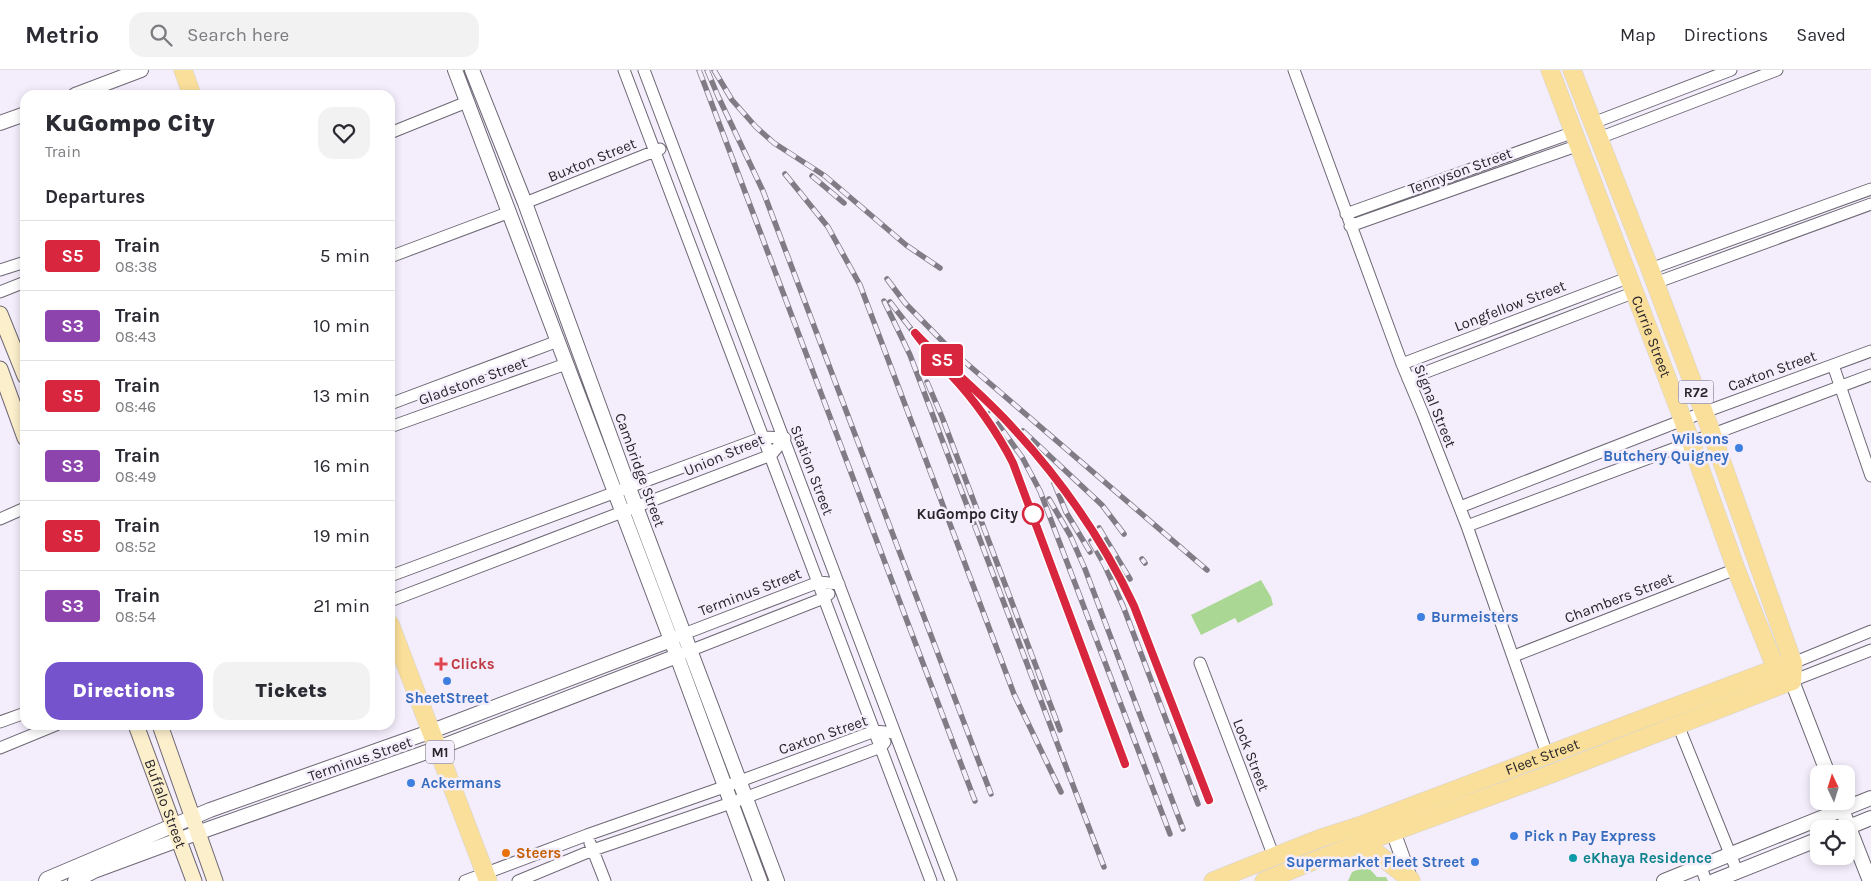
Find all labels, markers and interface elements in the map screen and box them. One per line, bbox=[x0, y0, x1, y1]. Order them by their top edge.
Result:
search box bbox=[129, 12, 479, 57]
text: Metrio bbox=[25, 21, 99, 49]
icon: search bbox=[147, 21, 175, 49]
text: Search here bbox=[187, 24, 289, 46]
text: Map bbox=[1620, 24, 1656, 46]
text: Directions bbox=[1684, 24, 1768, 46]
text: Saved bbox=[1796, 24, 1846, 46]
button: heart bbox=[318, 107, 370, 159]
text: KuGompo City bbox=[45, 109, 215, 137]
street label: Buxton Street bbox=[545, 134, 639, 186]
text: Train bbox=[45, 142, 81, 161]
street label: Tennyson Street bbox=[1406, 144, 1515, 198]
text: Departures bbox=[45, 186, 145, 208]
text: Train bbox=[115, 235, 160, 257]
text: S5 bbox=[62, 245, 83, 267]
text: 5 min bbox=[320, 245, 370, 267]
text: 08:38 bbox=[115, 257, 157, 276]
street label: Longfellow Street bbox=[1452, 276, 1569, 336]
street label: Currie Street bbox=[1628, 293, 1675, 380]
text: Train bbox=[115, 305, 160, 327]
text: S3 bbox=[61, 315, 84, 337]
text: 10 min bbox=[313, 315, 370, 337]
text: 08:43 bbox=[115, 327, 156, 346]
line badge: S5 bbox=[920, 344, 964, 376]
street label: Caxton Street bbox=[1725, 347, 1819, 395]
text: S5 bbox=[931, 349, 953, 371]
street label: Gladstone Street bbox=[416, 353, 530, 409]
street label: Signal Street bbox=[1410, 362, 1460, 451]
text: Train bbox=[115, 375, 160, 397]
road number: R72 bbox=[1678, 381, 1714, 404]
text: S5 bbox=[62, 385, 83, 407]
text: 13 min bbox=[313, 385, 370, 407]
text: 08:46 bbox=[115, 397, 156, 416]
street label: Cambridge Street bbox=[611, 411, 669, 530]
street label: Station Street bbox=[787, 422, 838, 518]
street label: Union Street bbox=[681, 430, 767, 480]
place label: Wilsons Butchery Quigney bbox=[1603, 430, 1729, 465]
marker: Wilsons Butchery Quigney bbox=[1733, 442, 1745, 454]
text: Train bbox=[115, 445, 160, 467]
text: S3 bbox=[61, 455, 84, 477]
text: 16 min bbox=[313, 455, 370, 477]
text: 08:49 bbox=[115, 467, 156, 486]
marker: KuGompo City bbox=[1022, 503, 1044, 525]
place label: KuGompo City bbox=[917, 505, 1018, 523]
text: Train bbox=[115, 515, 160, 537]
text: S5 bbox=[62, 525, 83, 547]
text: 19 min bbox=[313, 525, 370, 547]
text: 08:52 bbox=[115, 537, 156, 556]
street label: Terminus Street bbox=[696, 564, 804, 620]
street label: Chambers Street bbox=[1562, 569, 1676, 627]
text: Train bbox=[115, 585, 160, 607]
text: S3 bbox=[61, 595, 84, 617]
text: 21 min bbox=[313, 595, 370, 617]
text: 08:54 bbox=[115, 607, 156, 626]
place label: Burmeisters bbox=[1431, 608, 1519, 626]
marker: Burmeisters bbox=[1415, 611, 1427, 623]
place label: Clicks bbox=[451, 655, 495, 673]
marker: Clicks bbox=[435, 658, 447, 670]
button: Directions bbox=[45, 662, 203, 720]
button: Tickets bbox=[213, 662, 370, 720]
marker: SheetStreet bbox=[441, 675, 453, 687]
place label: SheetStreet bbox=[405, 689, 489, 707]
street label: Caxton Street bbox=[776, 711, 870, 759]
street label: Lock Street bbox=[1229, 716, 1273, 794]
street label: Terminus Street bbox=[306, 733, 415, 785]
street label: Fleet Street bbox=[1503, 734, 1582, 779]
road number: M1 bbox=[426, 740, 454, 764]
street label: Buffalo Street bbox=[140, 756, 190, 851]
north arrow bbox=[1810, 765, 1855, 810]
map controls bbox=[1810, 765, 1855, 865]
place label: Ackermans bbox=[421, 774, 501, 792]
marker: Ackermans bbox=[405, 777, 417, 789]
button: locate bbox=[1810, 820, 1855, 865]
place label: Pick n Pay Express bbox=[1524, 827, 1656, 845]
marker: Pick n Pay Express bbox=[1508, 830, 1520, 842]
place label: Steers bbox=[516, 844, 561, 862]
marker: Steers bbox=[500, 847, 512, 859]
place label: eKhaya Residence bbox=[1583, 849, 1712, 867]
marker: eKhaya Residence bbox=[1567, 852, 1579, 864]
place label: Supermarket Fleet Street bbox=[1286, 853, 1465, 871]
marker: Supermarket Fleet Street bbox=[1469, 856, 1481, 868]

